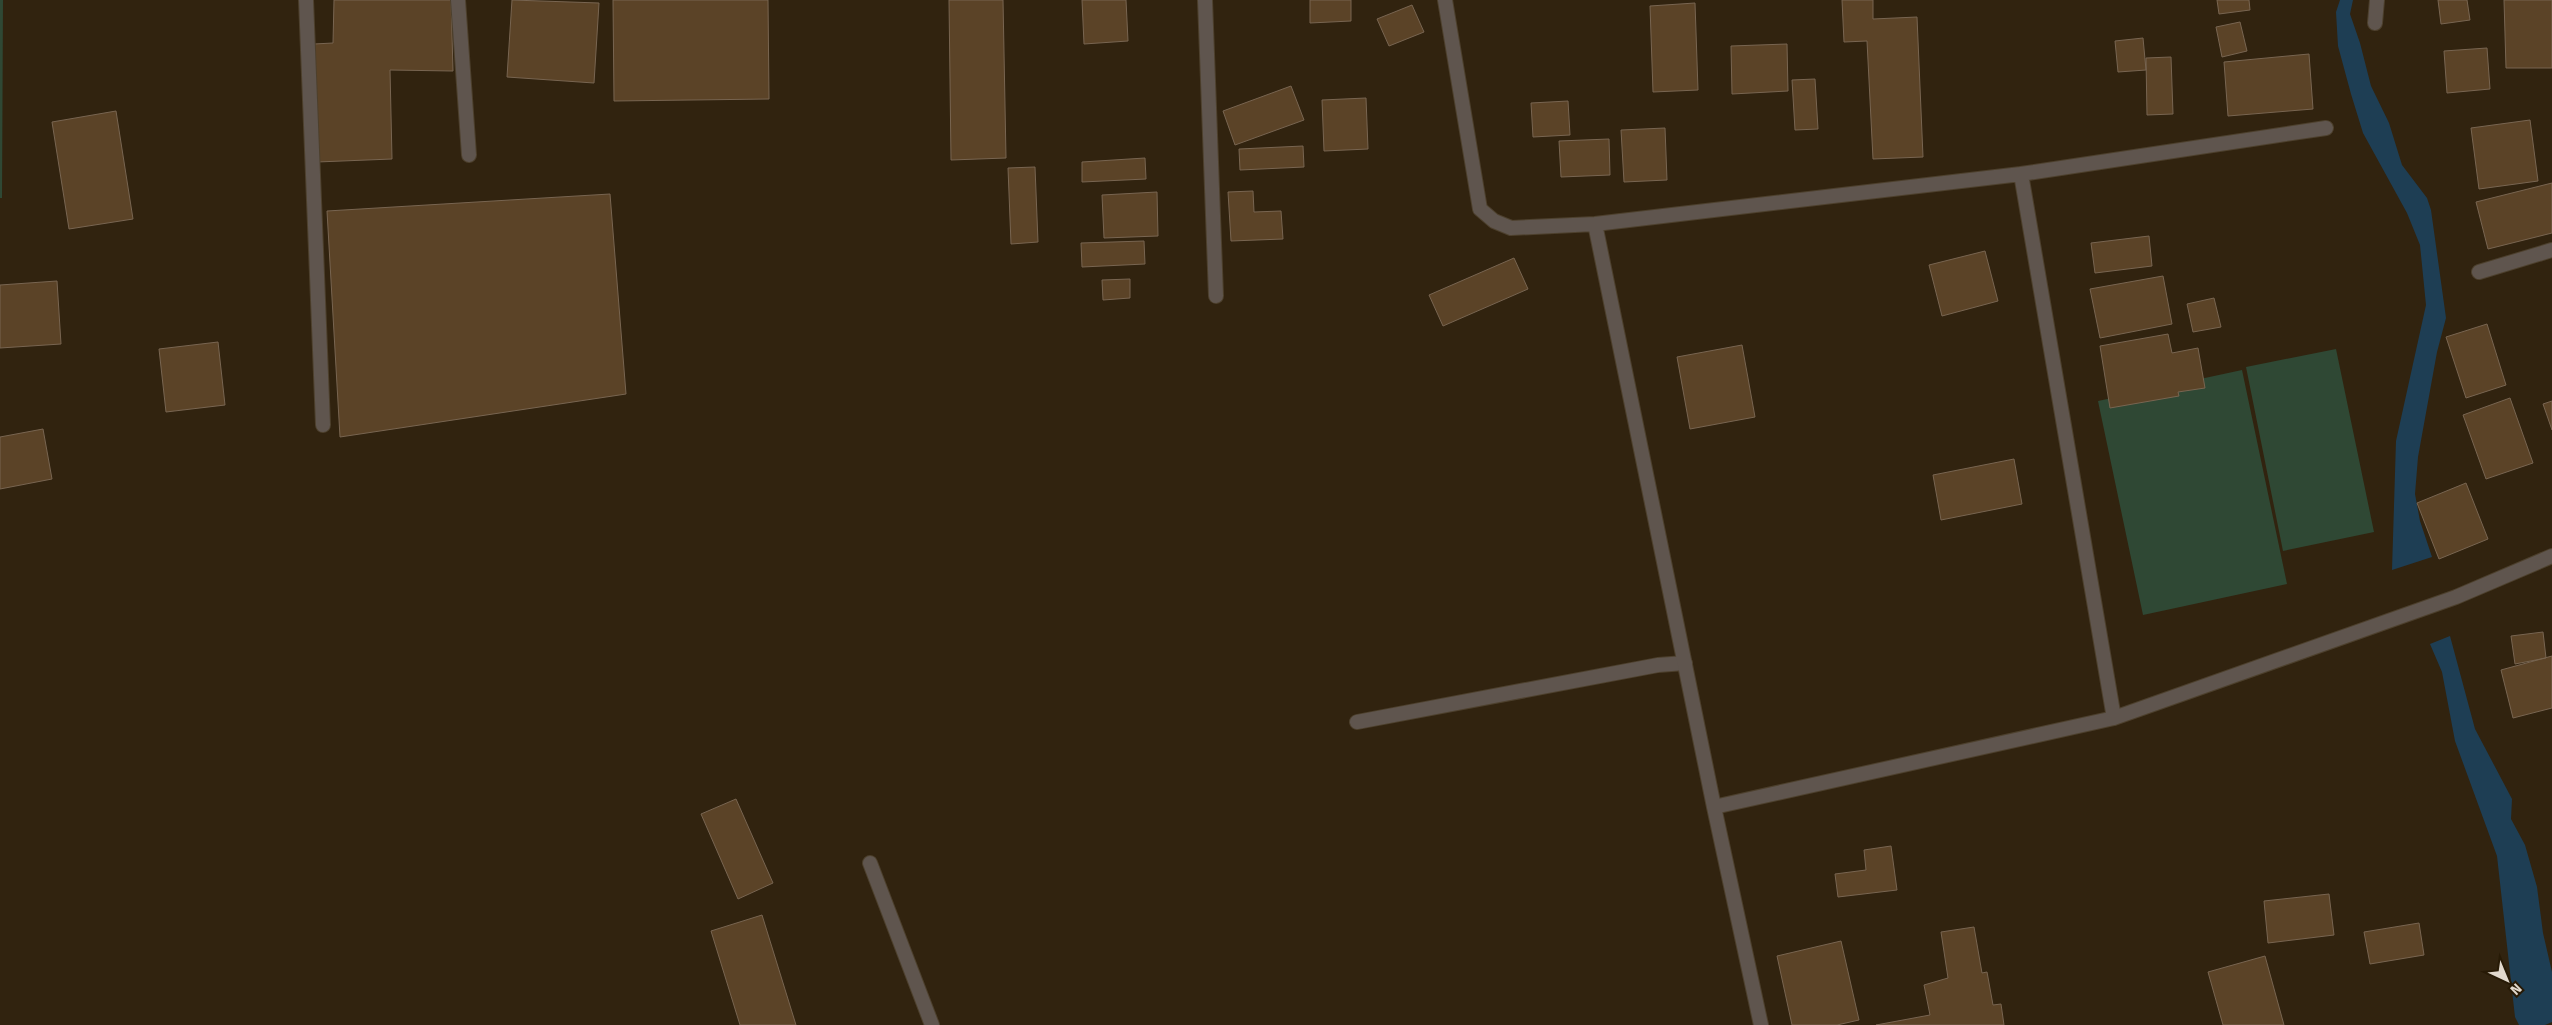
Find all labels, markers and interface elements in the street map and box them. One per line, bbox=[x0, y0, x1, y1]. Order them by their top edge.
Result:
north arrow bbox=[2482, 955, 2532, 1005]
text: N bbox=[2506, 980, 2525, 998]

